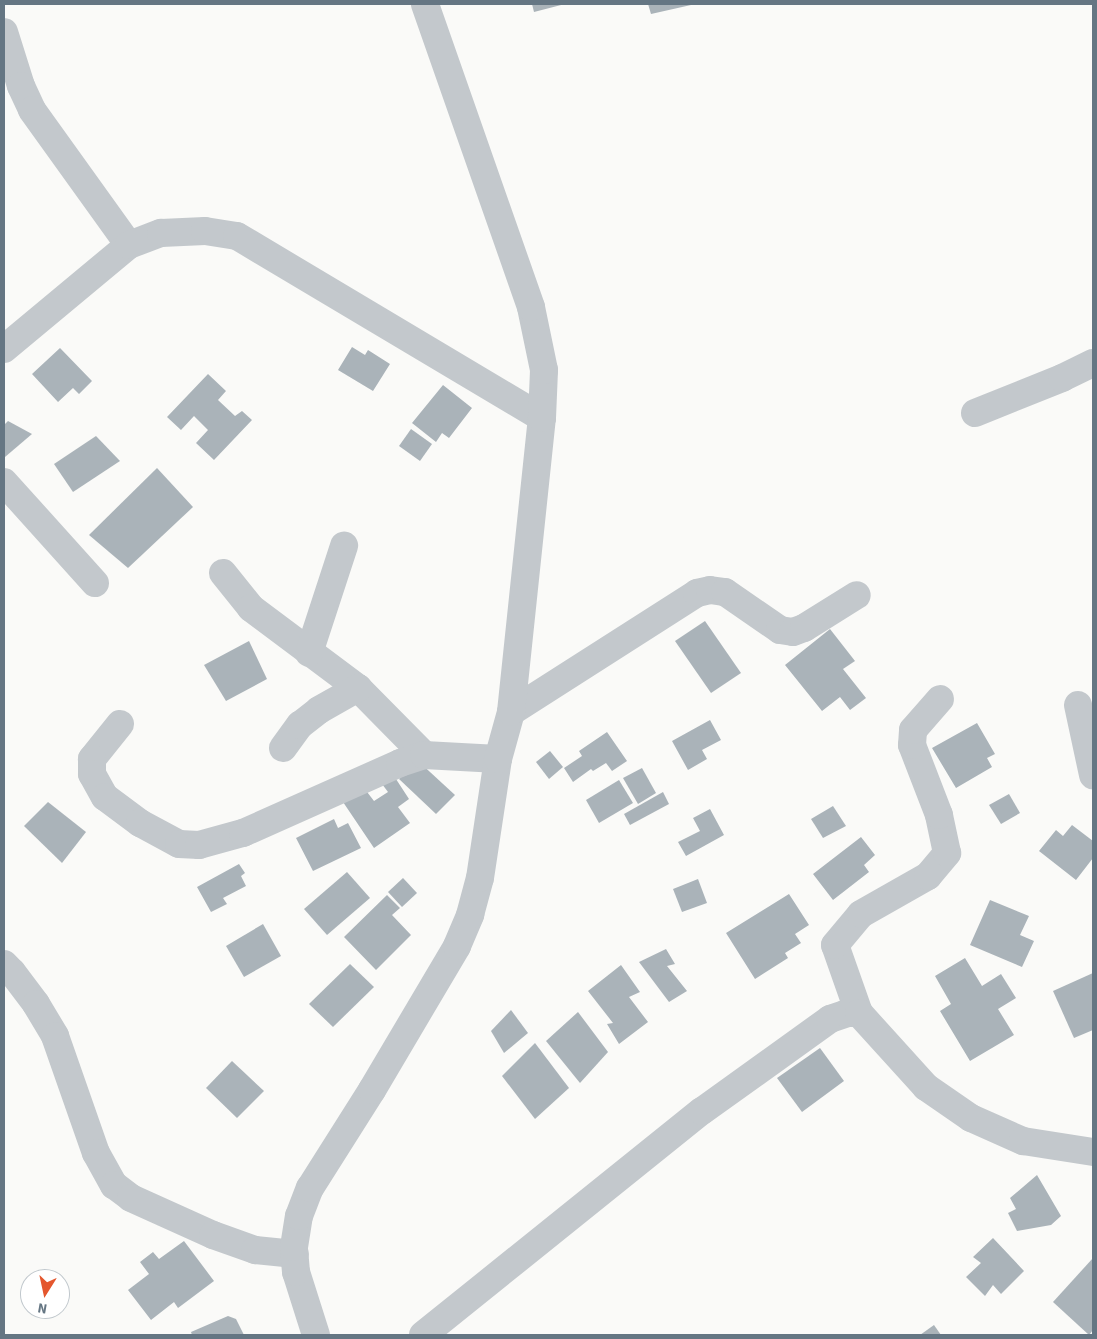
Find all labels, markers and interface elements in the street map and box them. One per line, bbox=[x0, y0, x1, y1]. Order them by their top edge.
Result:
north arrow bbox=[20, 1269, 70, 1319]
text: N bbox=[36, 1297, 49, 1318]

